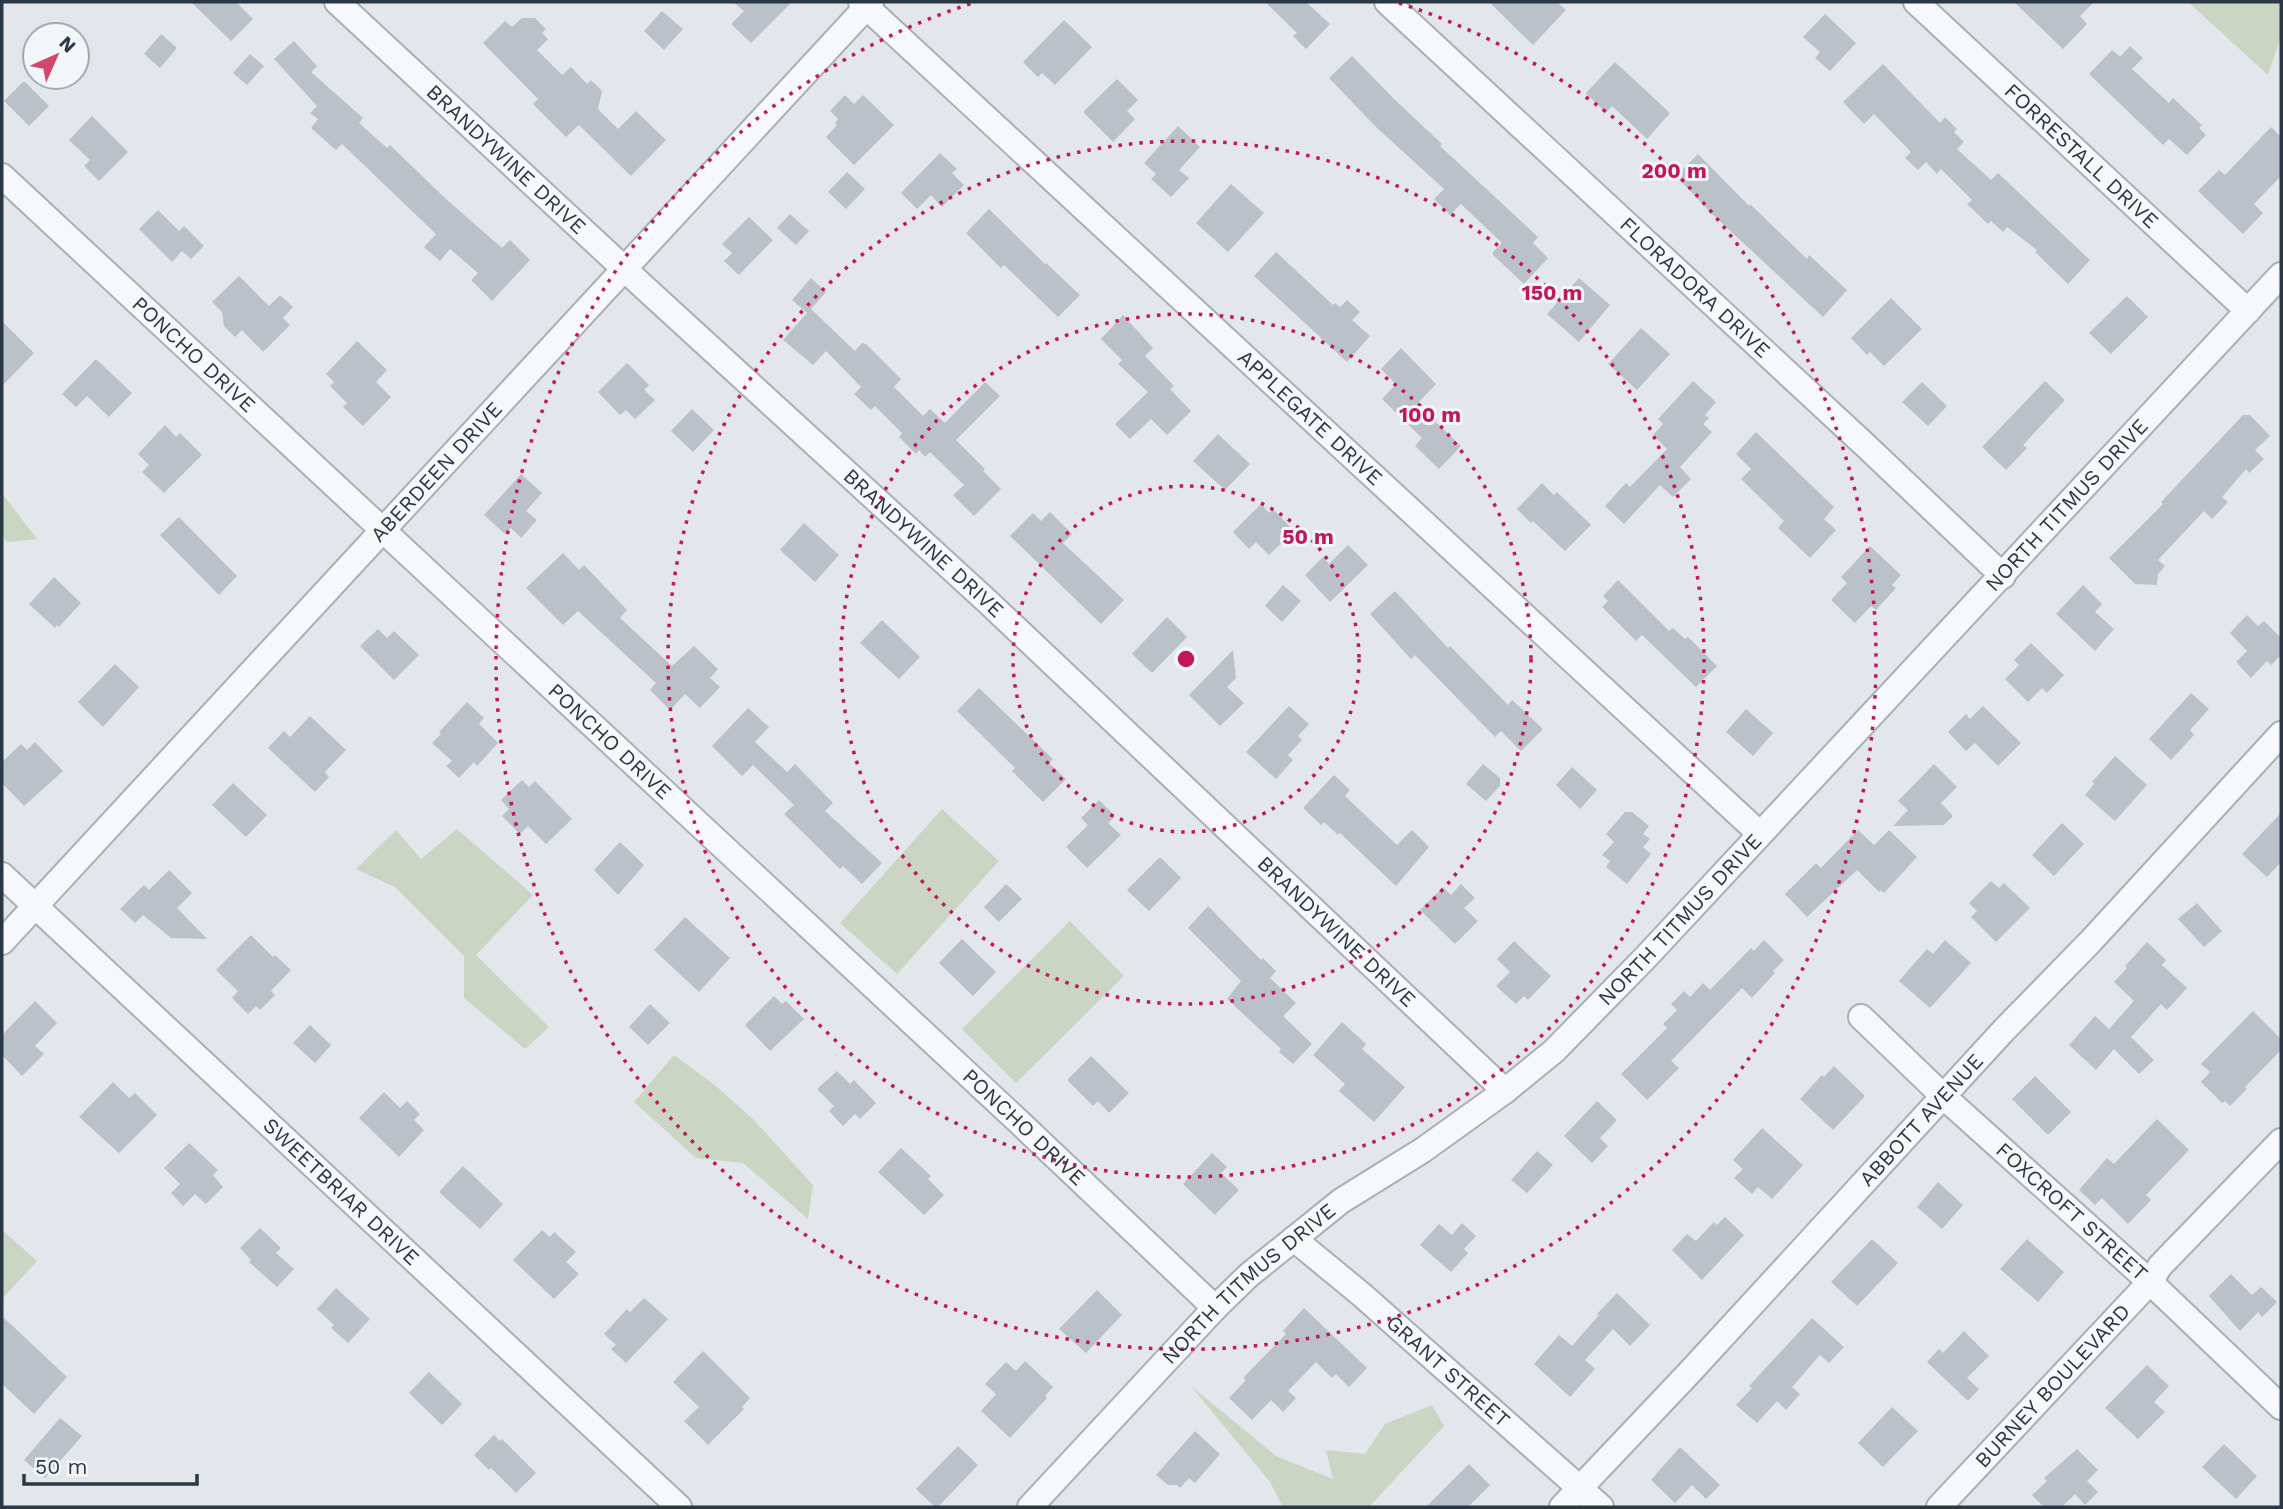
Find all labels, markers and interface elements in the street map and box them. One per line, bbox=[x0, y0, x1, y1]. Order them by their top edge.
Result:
north arrow bbox=[21, 21, 91, 91]
text: N bbox=[55, 31, 81, 57]
street label: FORRESTALL DRIVE bbox=[2000, 78, 2164, 233]
street label: BRANDYWINE DRIVE bbox=[422, 79, 591, 239]
text: 200 m bbox=[1641, 158, 1707, 183]
street label: FLORADORA DRIVE bbox=[1615, 211, 1776, 363]
text: 150 m bbox=[1522, 280, 1582, 305]
street label: PONCHO DRIVE bbox=[127, 291, 261, 417]
street label: APPLEGATE DRIVE bbox=[1233, 344, 1388, 490]
street label: ABERDEEN DRIVE bbox=[365, 396, 507, 547]
text: 100 m bbox=[1399, 402, 1461, 427]
street label: NORTH TITMUS DRIVE bbox=[1980, 413, 2153, 596]
street label: BRANDYWINE DRIVE bbox=[839, 463, 1009, 622]
text: 50 m bbox=[1282, 524, 1334, 549]
centre of rings bbox=[1174, 647, 1198, 671]
street label: PONCHO DRIVE bbox=[543, 678, 677, 804]
street label: NORTH TITMUS DRIVE bbox=[1593, 828, 1766, 1010]
street label: BRANDYWINE DRIVE bbox=[1252, 851, 1421, 1012]
street label: ABBOTT AVENUE bbox=[1854, 1048, 1988, 1191]
street label: PONCHO DRIVE bbox=[958, 1063, 1091, 1190]
street label: SWEETBRIAR DRIVE bbox=[258, 1112, 425, 1270]
street label: FOXCROFT STREET bbox=[1991, 1137, 2153, 1286]
street label: NORTH TITMUS DRIVE bbox=[1156, 1198, 1340, 1369]
street label: BURNEY BOULEVARD bbox=[1969, 1298, 2135, 1473]
street label: GRANT STREET bbox=[1381, 1310, 1515, 1432]
scale bar bbox=[24, 1442, 198, 1486]
text: 50 m bbox=[35, 1454, 87, 1479]

